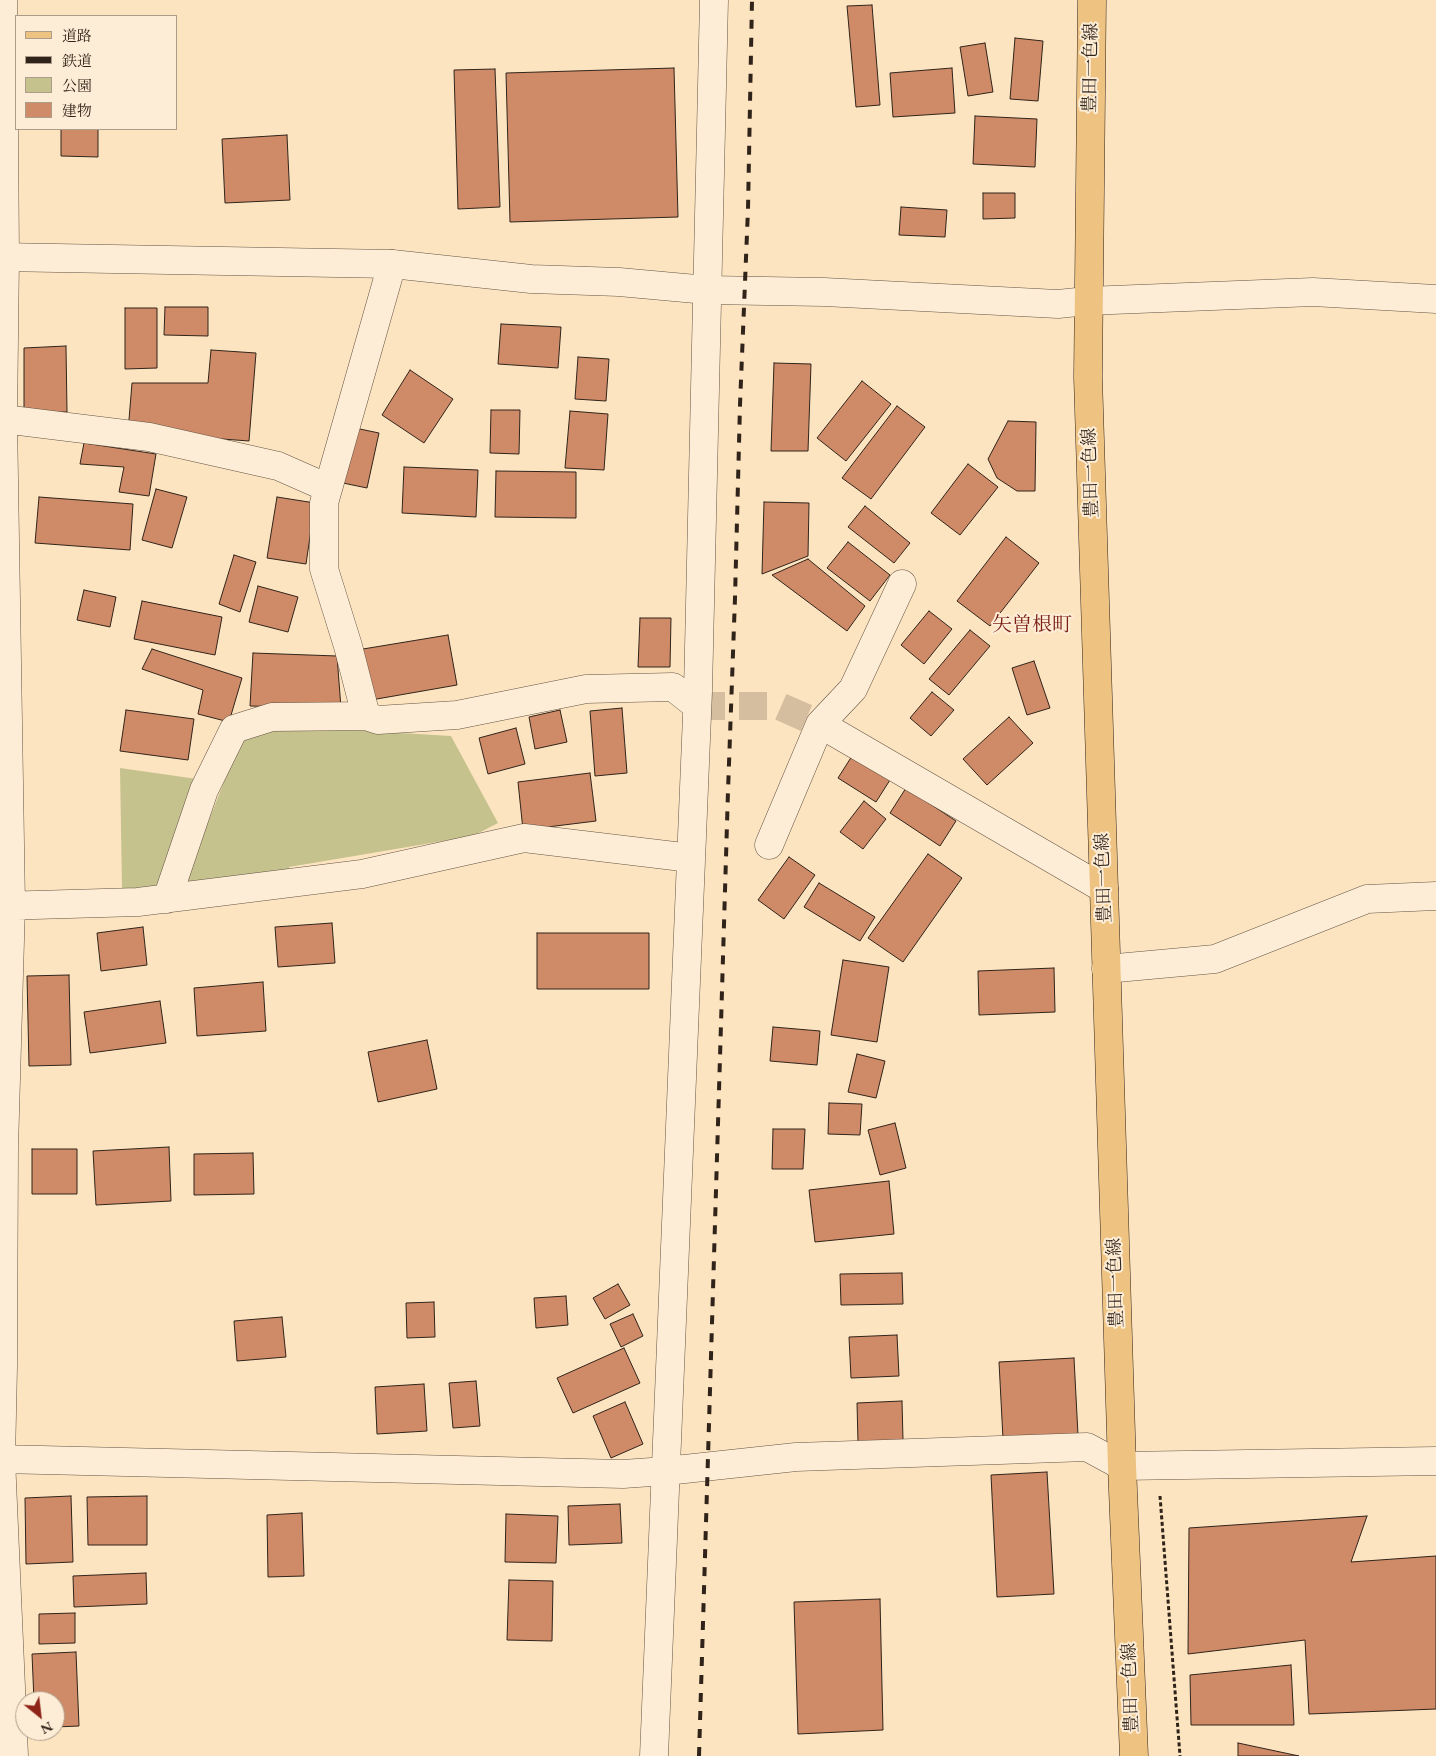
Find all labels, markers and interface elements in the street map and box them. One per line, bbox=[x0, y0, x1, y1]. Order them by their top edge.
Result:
legend bbox=[15, 15, 178, 130]
street label: 豊田一色線 bbox=[1079, 23, 1103, 113]
text: 道路 bbox=[62, 26, 92, 45]
text: 鉄道 bbox=[62, 51, 92, 70]
text: 公園 bbox=[62, 76, 92, 95]
text: 建物 bbox=[62, 101, 92, 120]
street label: 豊田一色線 bbox=[1079, 428, 1103, 518]
district label: 矢曽根町 bbox=[992, 614, 1072, 638]
street label: 豊田一色線 bbox=[1092, 833, 1116, 923]
street label: 豊田一色線 bbox=[1104, 1238, 1128, 1328]
street label: 豊田一色線 bbox=[1119, 1643, 1143, 1733]
north arrow bbox=[15, 1691, 65, 1741]
text: N bbox=[37, 1718, 56, 1739]

